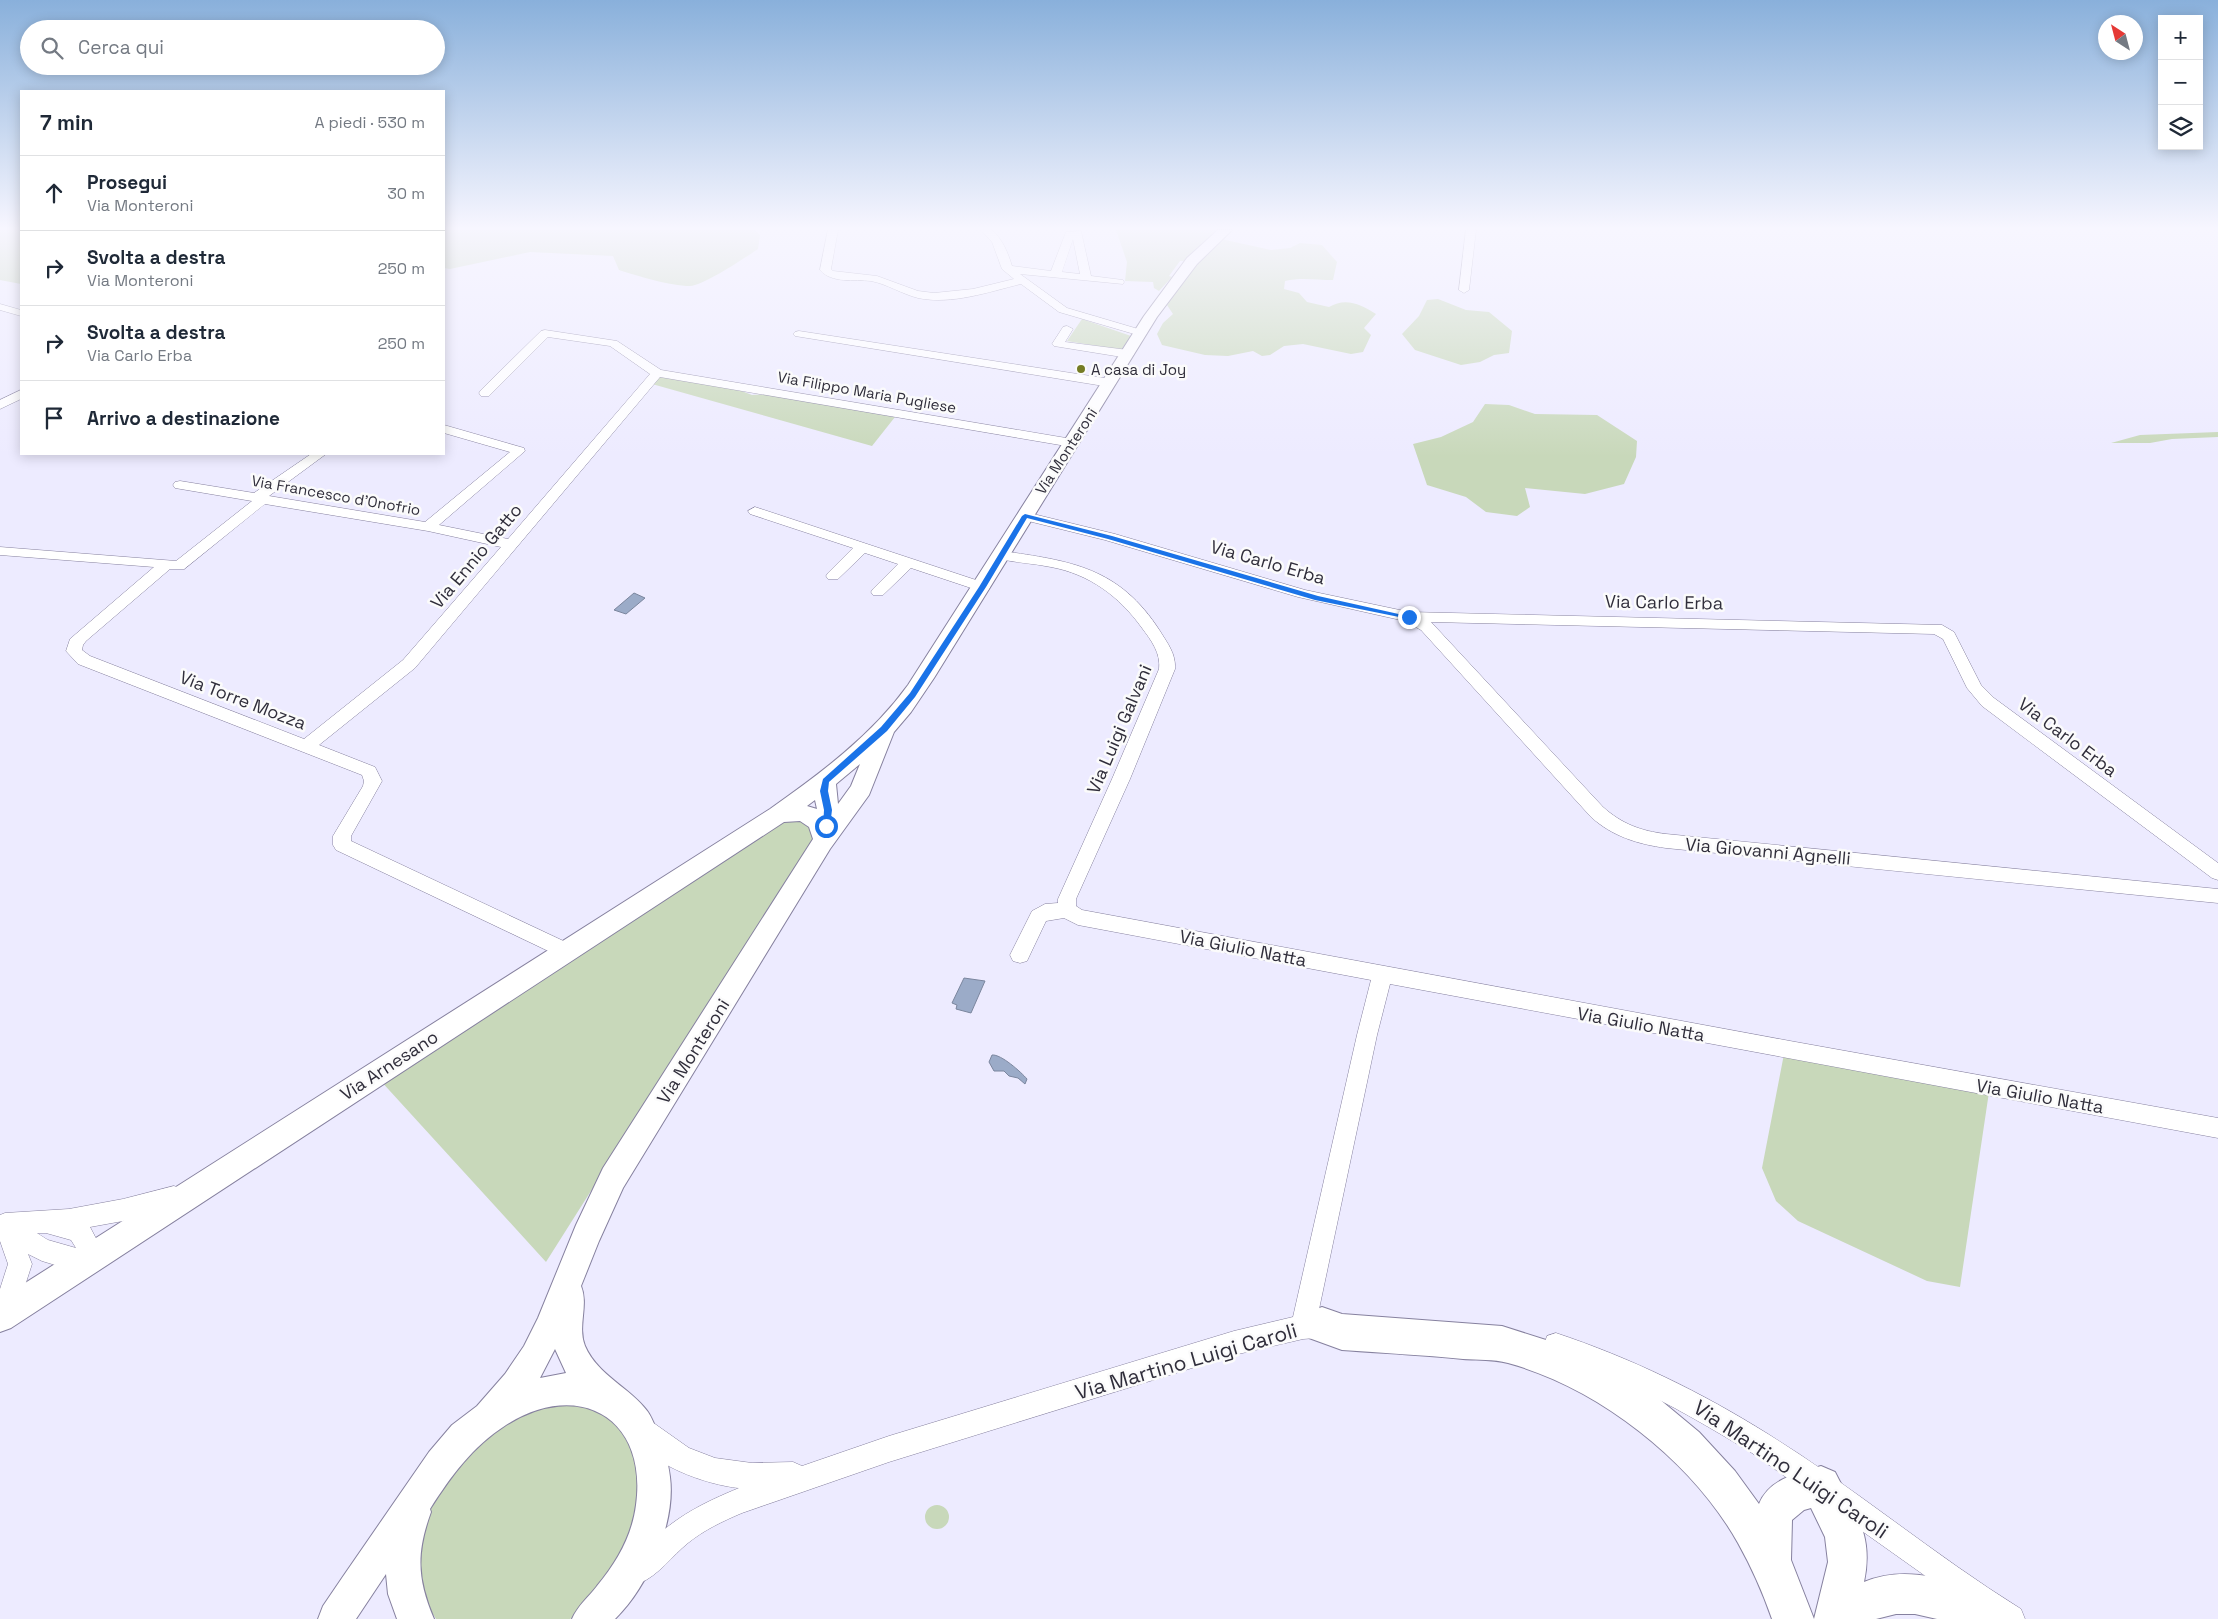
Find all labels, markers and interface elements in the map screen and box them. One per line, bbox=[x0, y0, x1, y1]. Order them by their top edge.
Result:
north arrow bbox=[2098, 15, 2143, 60]
map controls bbox=[2158, 15, 2203, 150]
button: + bbox=[2158, 15, 2203, 60]
search box bbox=[20, 20, 445, 75]
icon: search bbox=[38, 34, 66, 62]
text: Cerca qui bbox=[78, 35, 164, 60]
button: − bbox=[2158, 60, 2203, 105]
button: layers bbox=[2158, 105, 2203, 150]
text: 7 min bbox=[40, 109, 93, 136]
text: A piedi · 530 m bbox=[315, 112, 425, 133]
text: Prosegui bbox=[87, 170, 167, 195]
icon: ahead bbox=[40, 179, 68, 207]
text: 30 m bbox=[387, 183, 425, 204]
text: Via Monteroni bbox=[87, 195, 193, 216]
text: Svolta a destra bbox=[87, 245, 225, 270]
icon: right bbox=[40, 254, 68, 282]
text: 250 m bbox=[378, 258, 425, 279]
text: Via Monteroni bbox=[87, 270, 193, 291]
text: Svolta a destra bbox=[87, 320, 225, 345]
icon: right bbox=[40, 329, 68, 357]
text: 250 m bbox=[378, 333, 425, 354]
text: Via Carlo Erba bbox=[87, 345, 192, 366]
place label: A casa di Joy bbox=[1091, 360, 1186, 379]
marker: A casa di Joy bbox=[1075, 363, 1087, 375]
street label: Via Filippo Maria Pugliese bbox=[776, 367, 958, 417]
icon: arrive bbox=[40, 404, 68, 432]
street label: Via Monteroni bbox=[1031, 404, 1101, 498]
text: Arrivo a destinazione bbox=[87, 406, 280, 431]
street label: Via Francesco d'Onofrio bbox=[250, 471, 422, 519]
street label: Via Ennio Gatto bbox=[425, 499, 527, 613]
street label: Via Carlo Erba bbox=[1208, 535, 1328, 589]
street label: Via Carlo Erba bbox=[1605, 589, 1723, 615]
route end bbox=[1398, 606, 1421, 629]
street label: Via Luigi Galvani bbox=[1081, 661, 1157, 797]
street label: Via Torre Mozza bbox=[176, 665, 310, 735]
street label: Via Carlo Erba bbox=[2014, 692, 2122, 782]
route start bbox=[815, 815, 838, 838]
street label: Via Giovanni Agnelli bbox=[1684, 832, 1852, 870]
street label: Via Giulio Natta bbox=[1177, 924, 1309, 972]
street label: Via Monteroni bbox=[652, 994, 734, 1108]
street label: Via Giulio Natta bbox=[1575, 1001, 1707, 1047]
street label: Via Arnesano bbox=[336, 1025, 442, 1105]
street label: Via Giulio Natta bbox=[1974, 1073, 2106, 1119]
street label: Via Martino Luigi Caroli bbox=[1072, 1316, 1300, 1406]
street label: Via Martino Luigi Caroli bbox=[1688, 1394, 1894, 1544]

